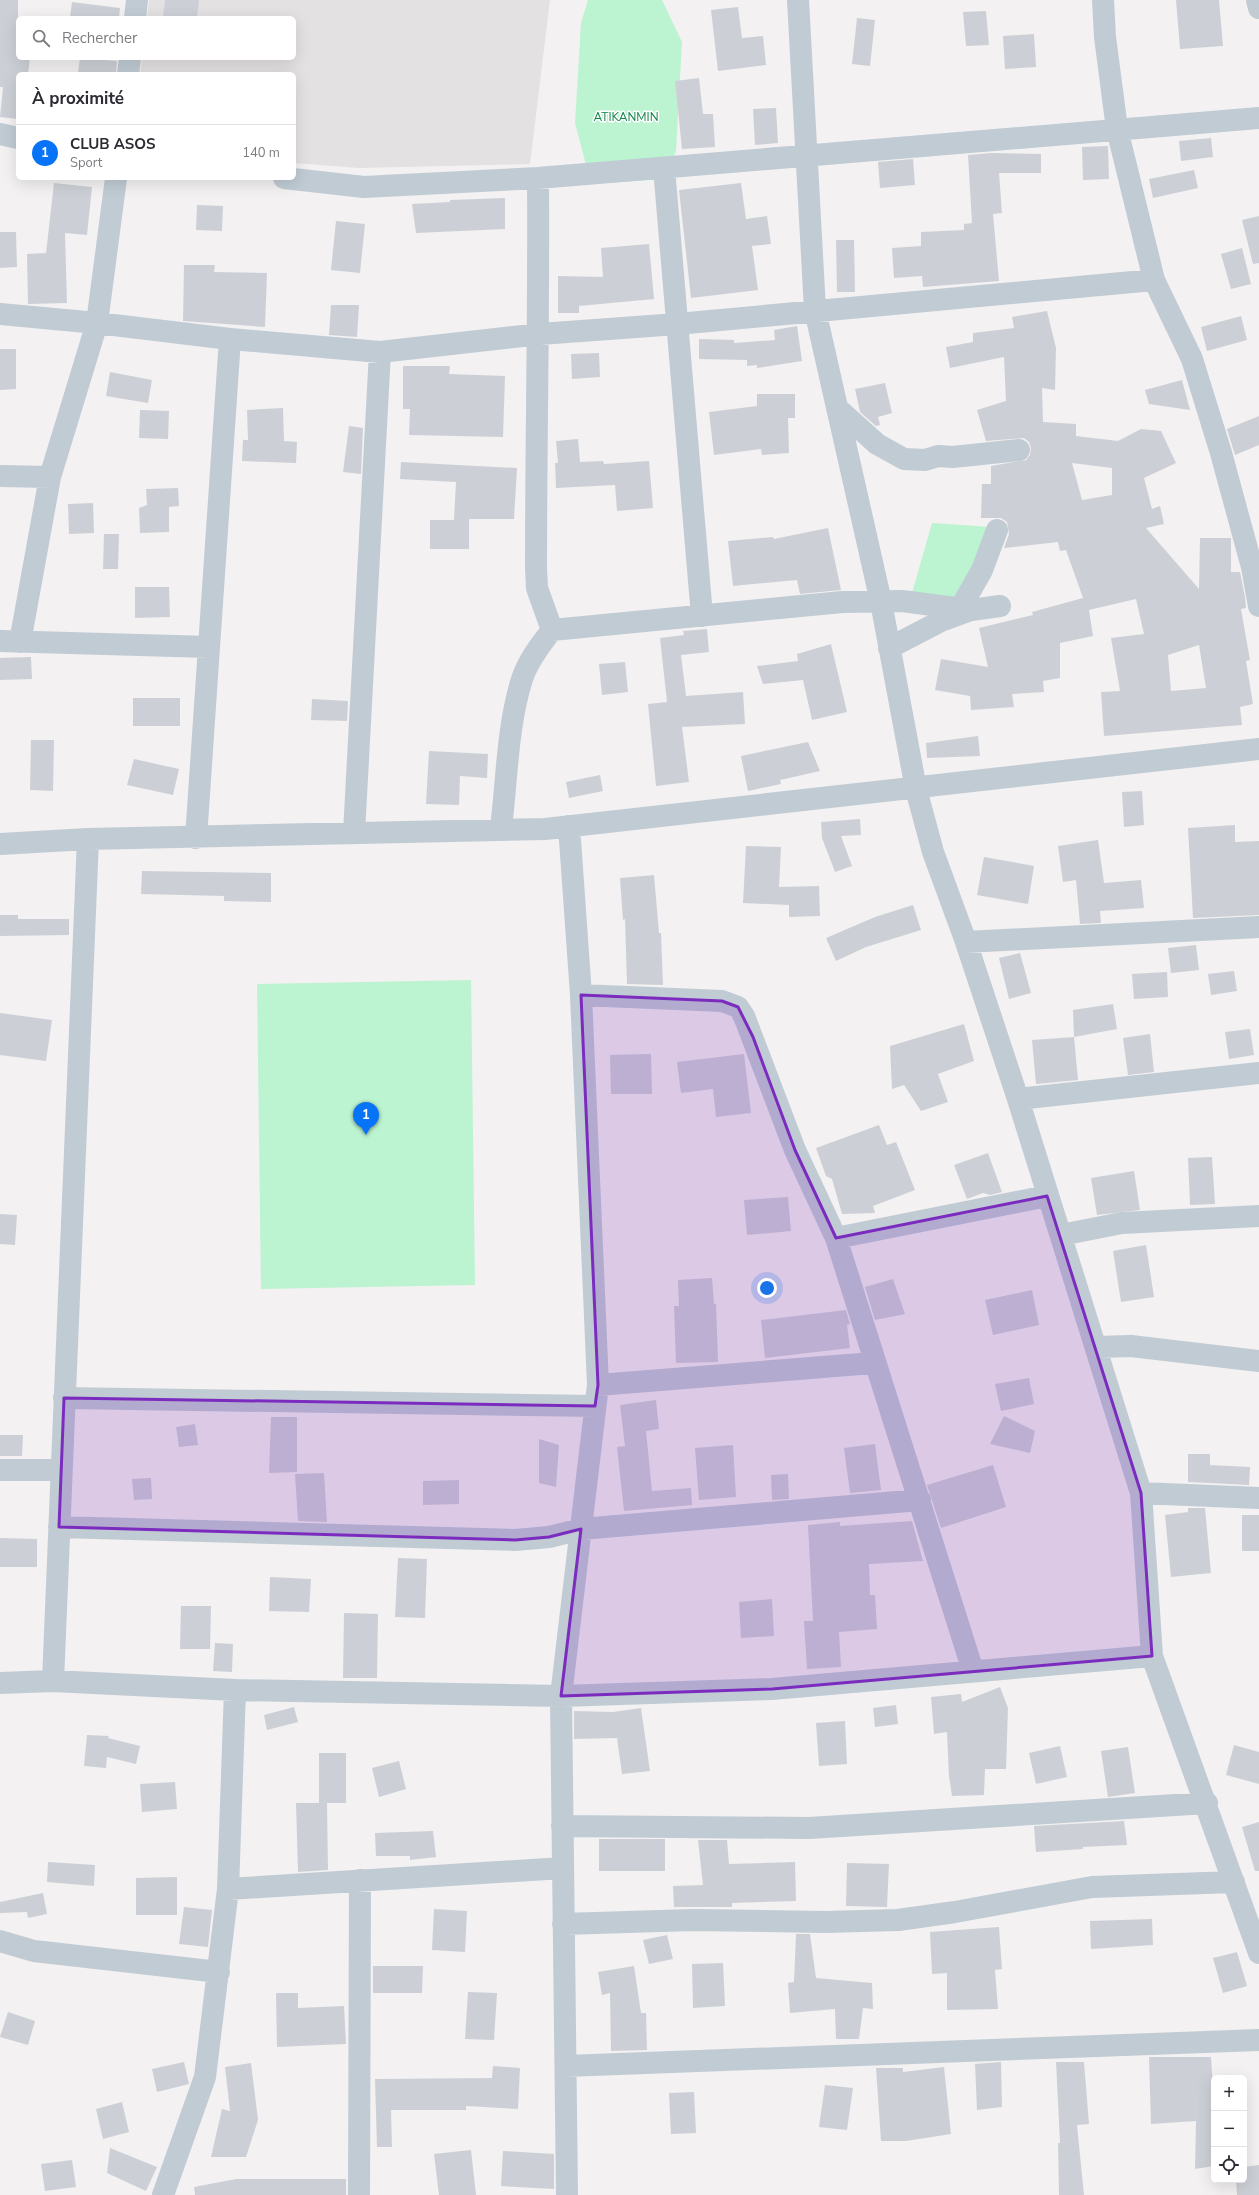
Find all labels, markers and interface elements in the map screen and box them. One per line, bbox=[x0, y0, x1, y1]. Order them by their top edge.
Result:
search box bbox=[16, 16, 296, 60]
icon: search bbox=[30, 27, 52, 49]
text: Rechercher bbox=[62, 28, 137, 48]
text: À proximité bbox=[32, 87, 124, 110]
park label: ATIKANMIN bbox=[593, 109, 659, 125]
text: CLUB ASOS bbox=[70, 134, 155, 154]
text: 1 bbox=[41, 144, 49, 162]
text: 140 m bbox=[242, 144, 280, 162]
text: Sport bbox=[70, 154, 102, 172]
pin: 1 bbox=[353, 1102, 379, 1135]
your location bbox=[757, 1278, 777, 1298]
map controls bbox=[1211, 2075, 1247, 2183]
button: + bbox=[1211, 2075, 1247, 2111]
button: − bbox=[1211, 2111, 1247, 2147]
button: locate bbox=[1211, 2147, 1247, 2183]

